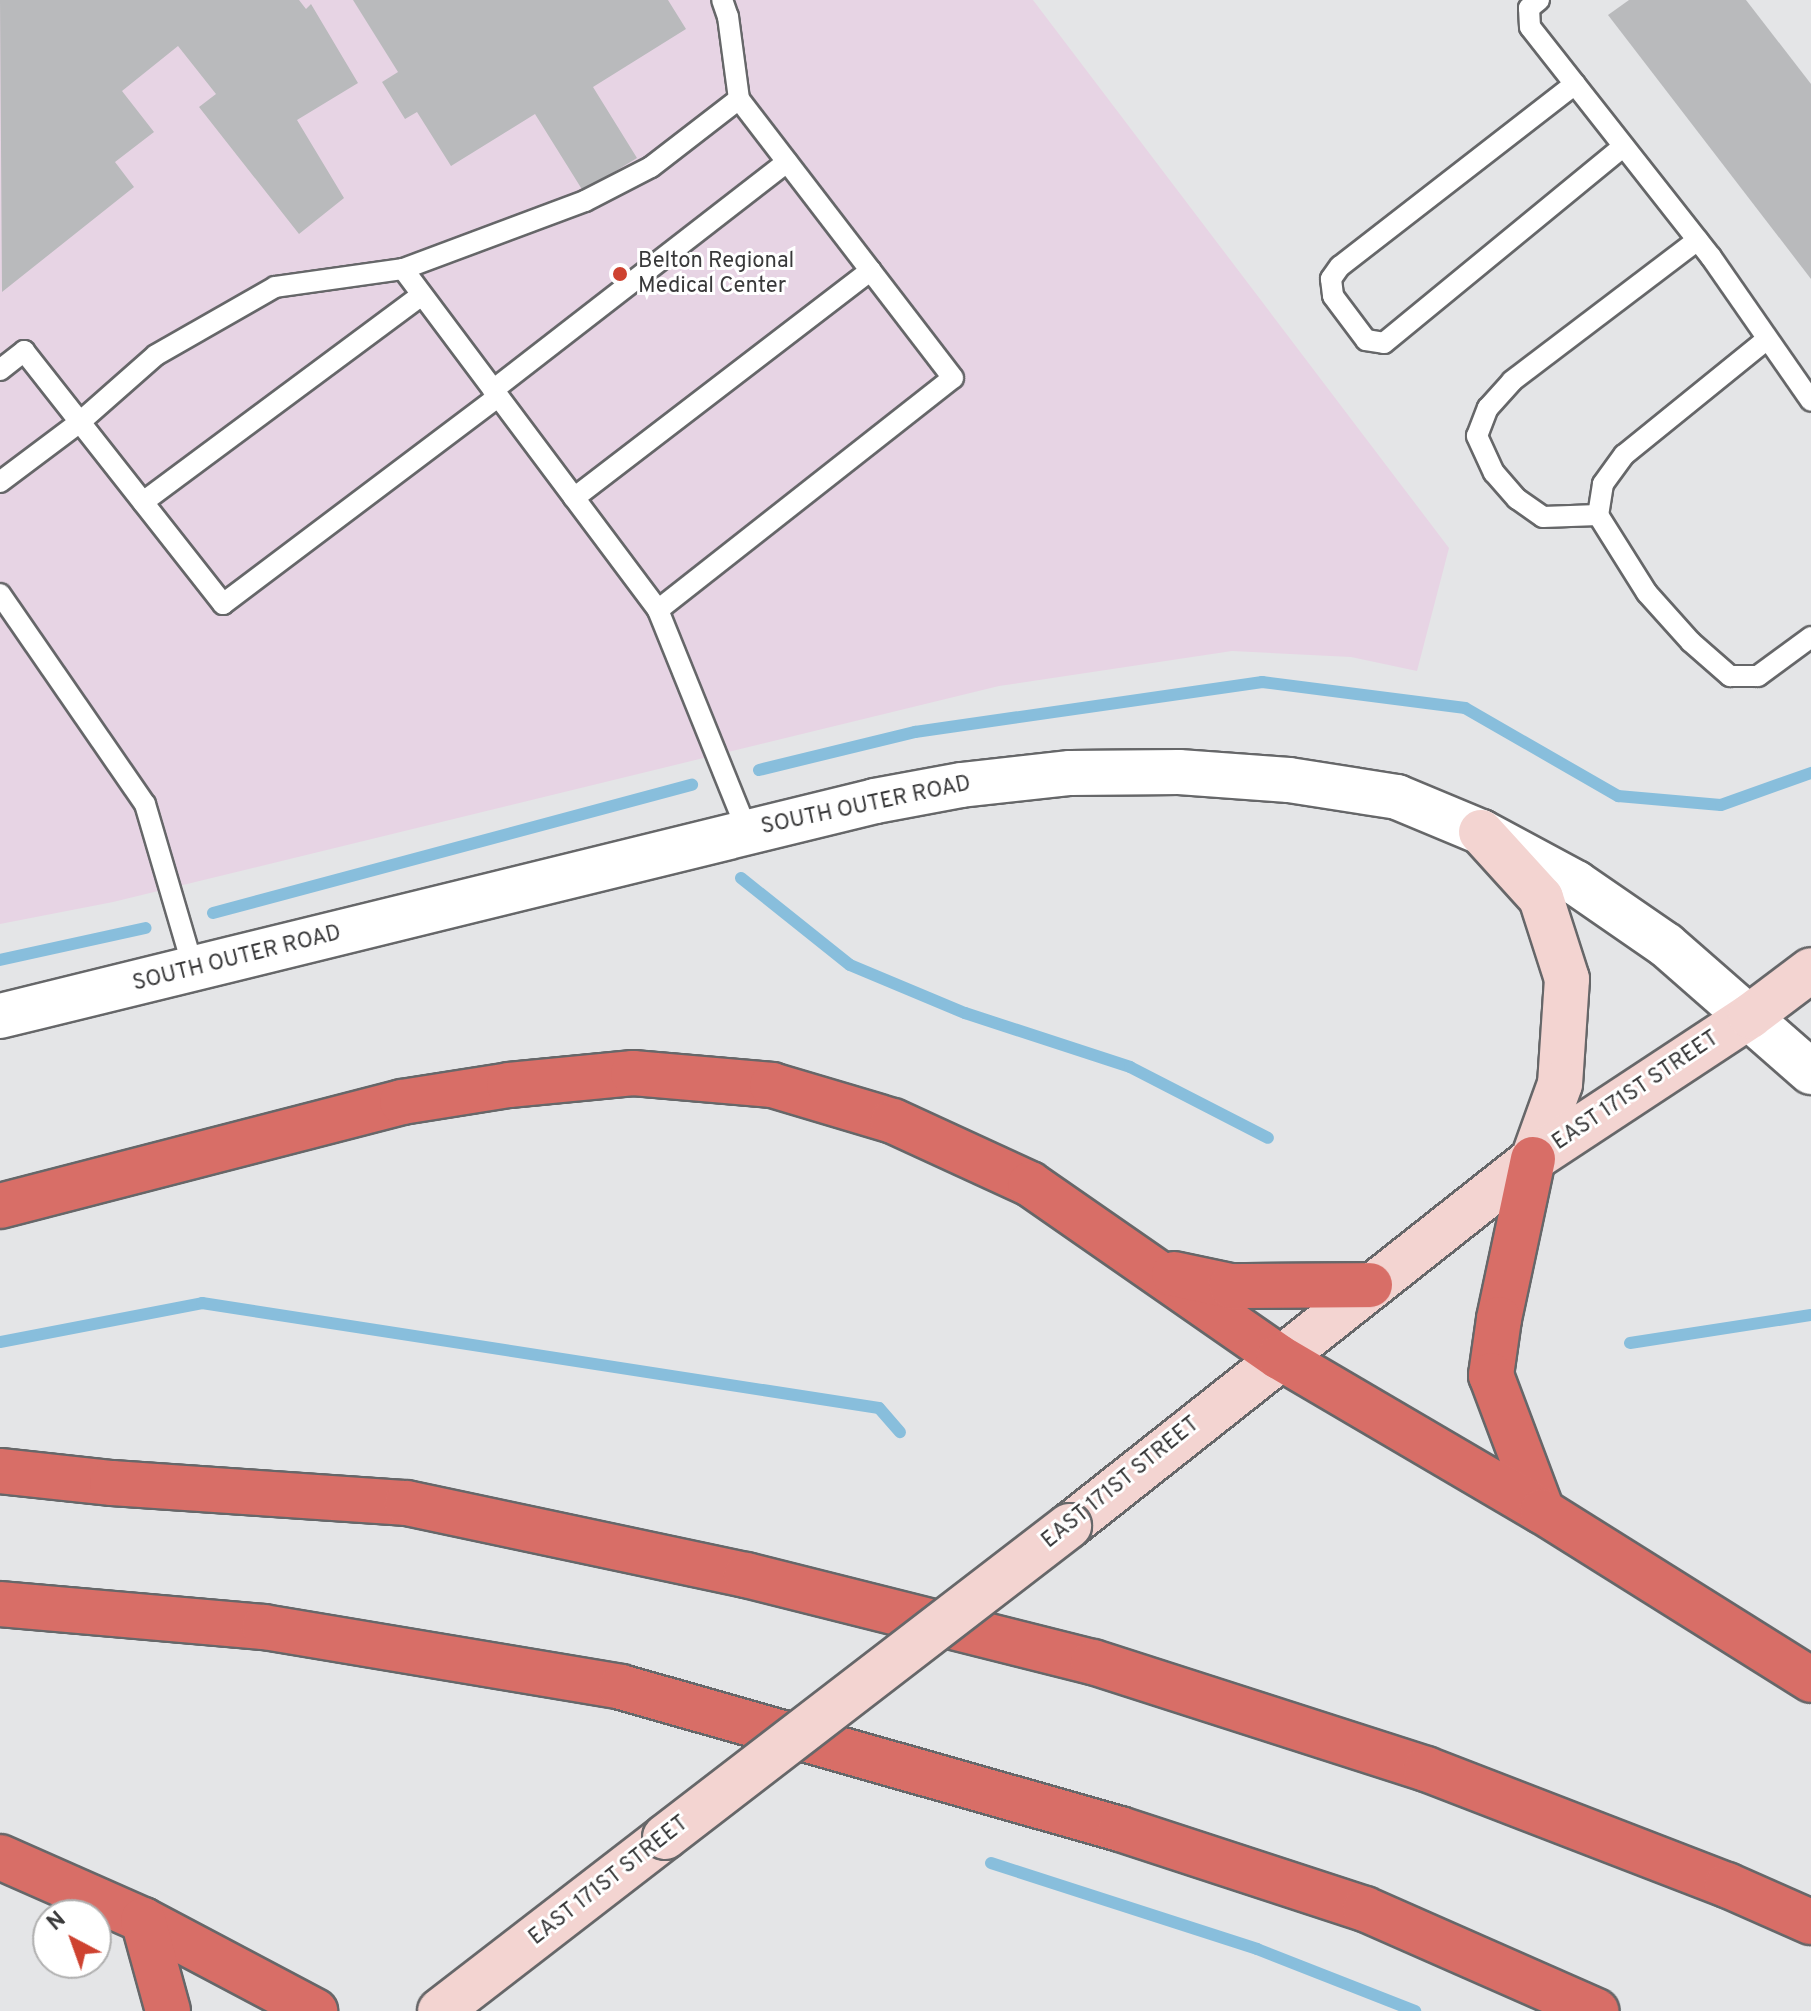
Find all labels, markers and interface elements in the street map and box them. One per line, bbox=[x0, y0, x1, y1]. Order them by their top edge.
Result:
place label: Belton Regional Medical Center bbox=[638, 248, 794, 300]
marker: Belton Regional Medical Center bbox=[609, 263, 631, 285]
street label: SOUTH OUTER ROAD bbox=[759, 771, 973, 841]
street label: SOUTH OUTER ROAD bbox=[130, 920, 344, 998]
street label: EAST 171ST STREET bbox=[1547, 1025, 1725, 1157]
street label: EAST 171ST STREET bbox=[1036, 1411, 1206, 1555]
street label: EAST 171ST STREET bbox=[523, 1810, 695, 1952]
north arrow bbox=[32, 1899, 112, 1979]
text: N bbox=[42, 1907, 72, 1937]

